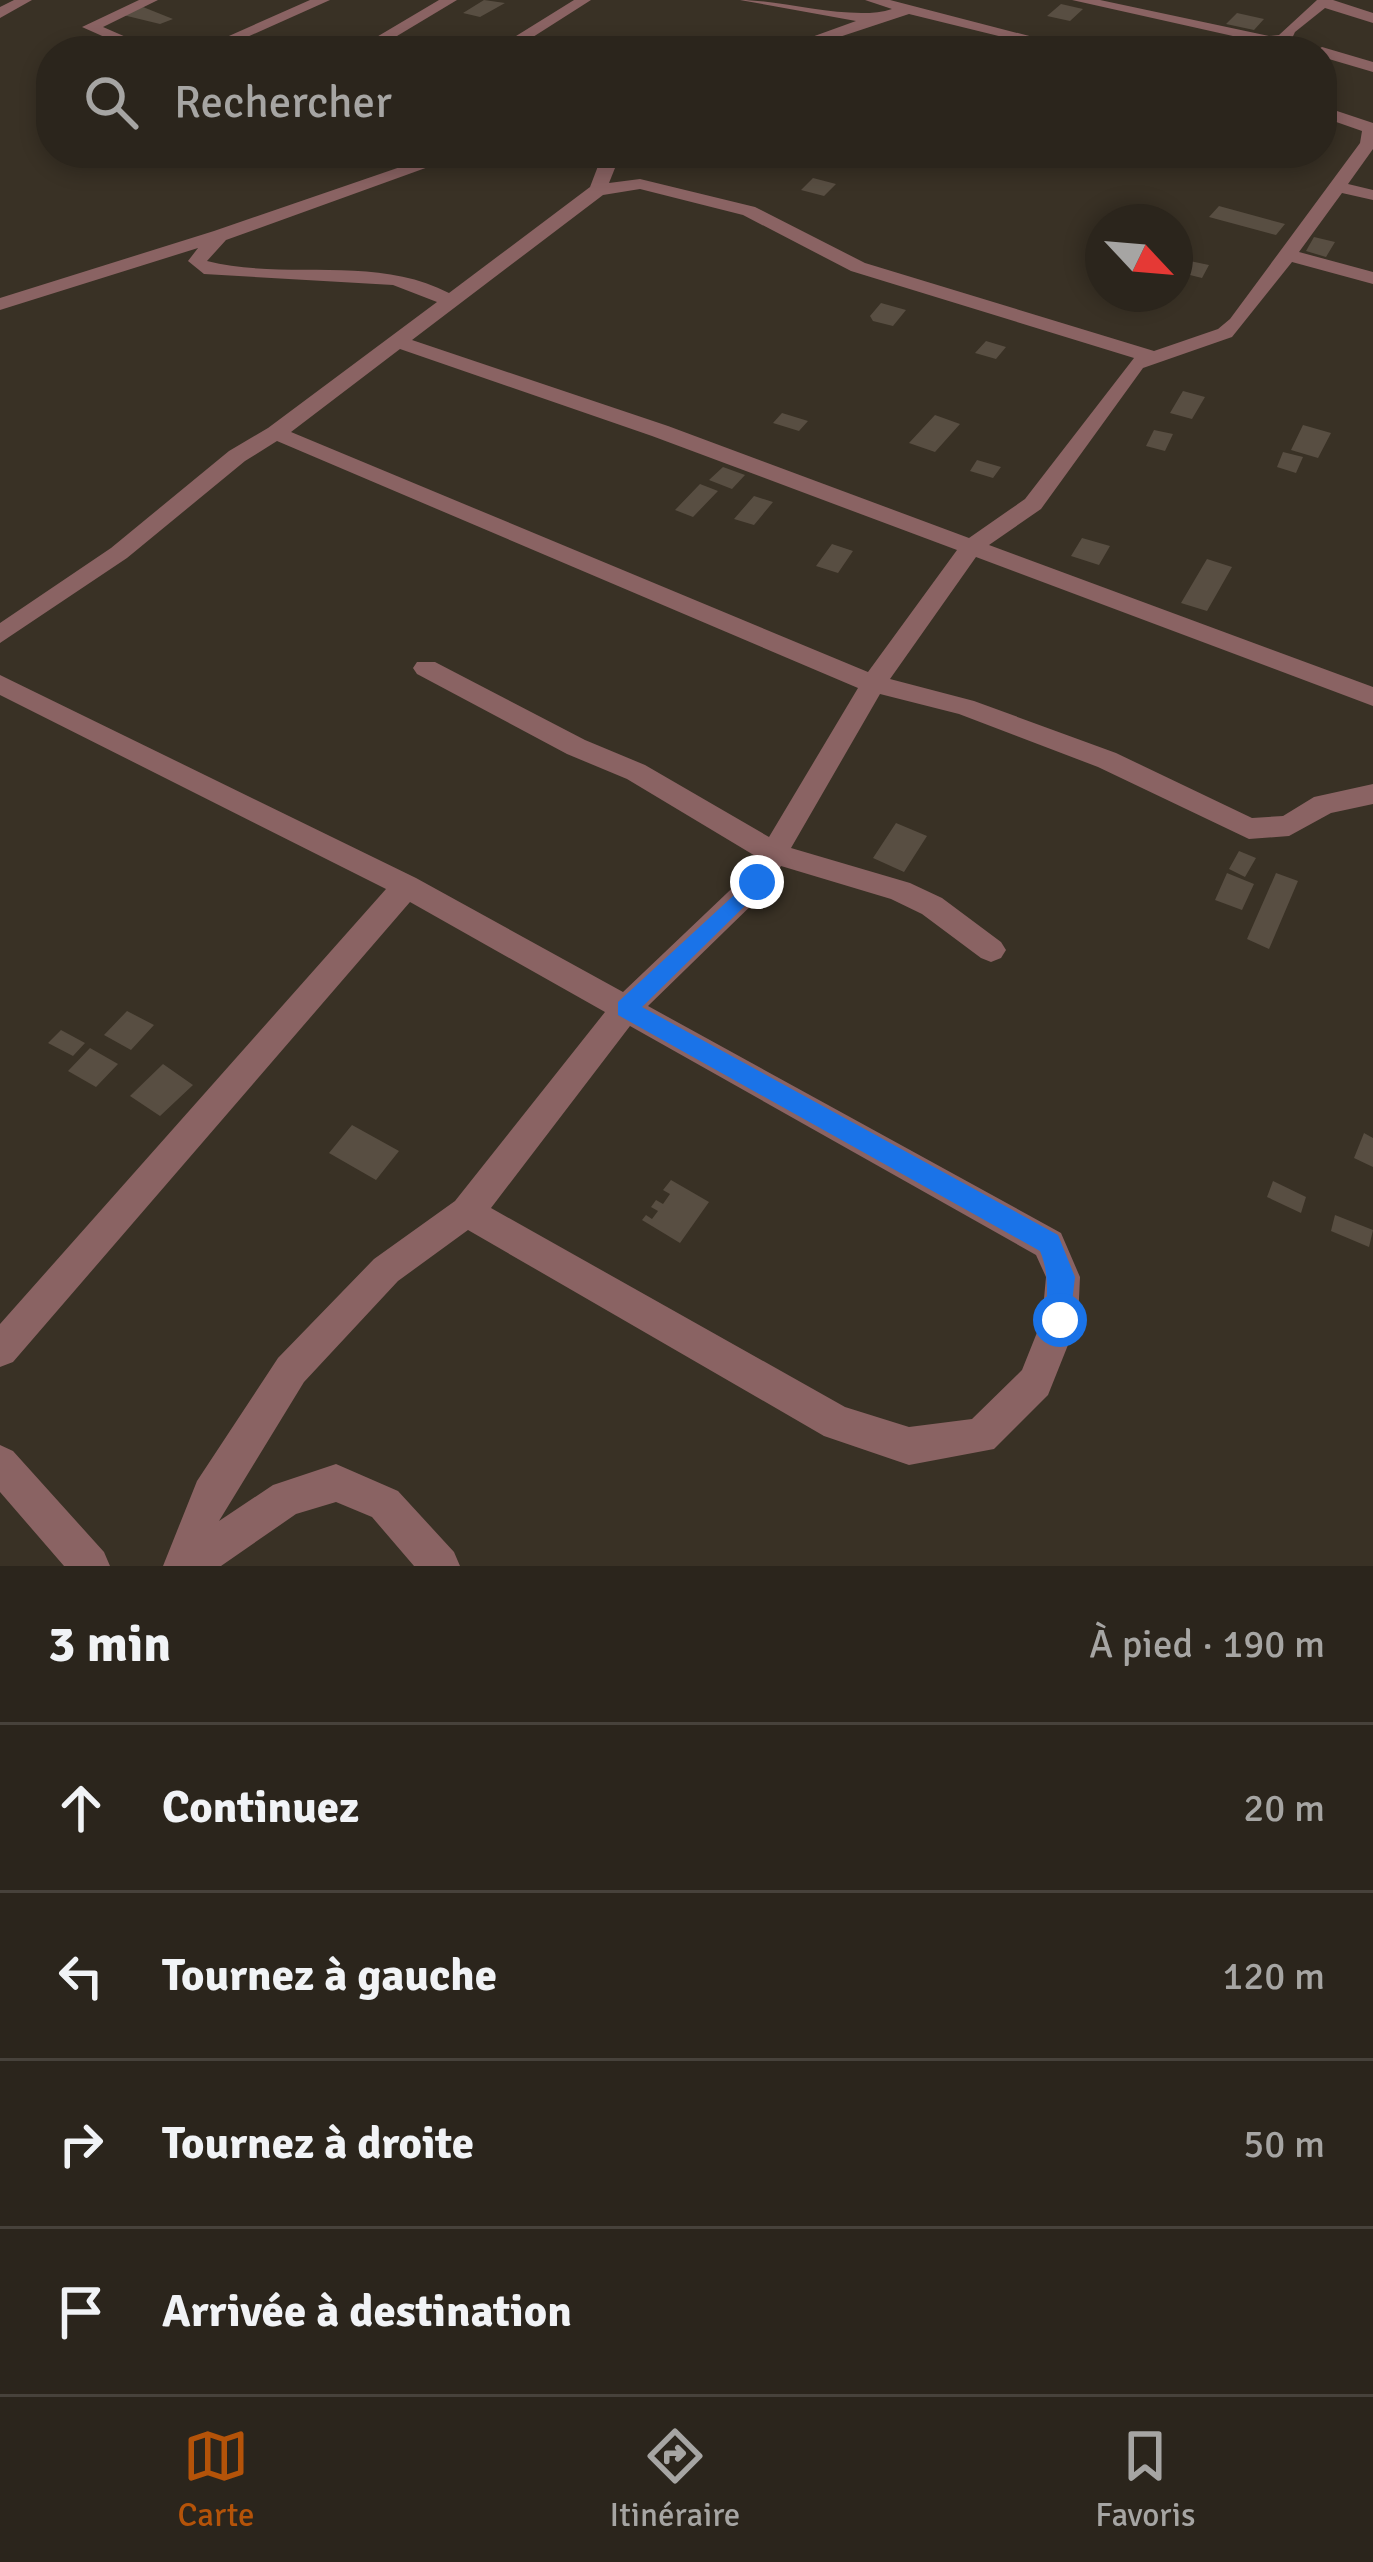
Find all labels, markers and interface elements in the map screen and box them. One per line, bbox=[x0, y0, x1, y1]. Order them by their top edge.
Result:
search box bbox=[36, 36, 1337, 168]
icon: search bbox=[78, 69, 144, 135]
text: Rechercher bbox=[174, 75, 392, 130]
north arrow bbox=[1085, 204, 1193, 312]
route end bbox=[730, 855, 784, 909]
route start bbox=[1033, 1293, 1087, 1347]
text: 3 min bbox=[48, 1613, 171, 1676]
text: À pied · 190 m bbox=[1089, 1620, 1325, 1668]
icon: ahead bbox=[48, 1775, 114, 1841]
text: Continuez bbox=[162, 1780, 359, 1835]
text: 20 m bbox=[1243, 1784, 1325, 1832]
icon: left bbox=[48, 1943, 114, 2009]
text: Tournez à gauche bbox=[162, 1948, 497, 2003]
text: 120 m bbox=[1222, 1952, 1325, 2000]
icon: right bbox=[48, 2111, 114, 2177]
text: Tournez à droite bbox=[162, 2116, 474, 2171]
text: 50 m bbox=[1243, 2120, 1325, 2168]
icon: arrive bbox=[48, 2279, 114, 2345]
text: Arrivée à destination bbox=[162, 2284, 572, 2339]
tab: Carte bbox=[178, 2423, 255, 2536]
tab: Itinéraire bbox=[610, 2423, 740, 2536]
tab: Favoris bbox=[1095, 2423, 1195, 2536]

